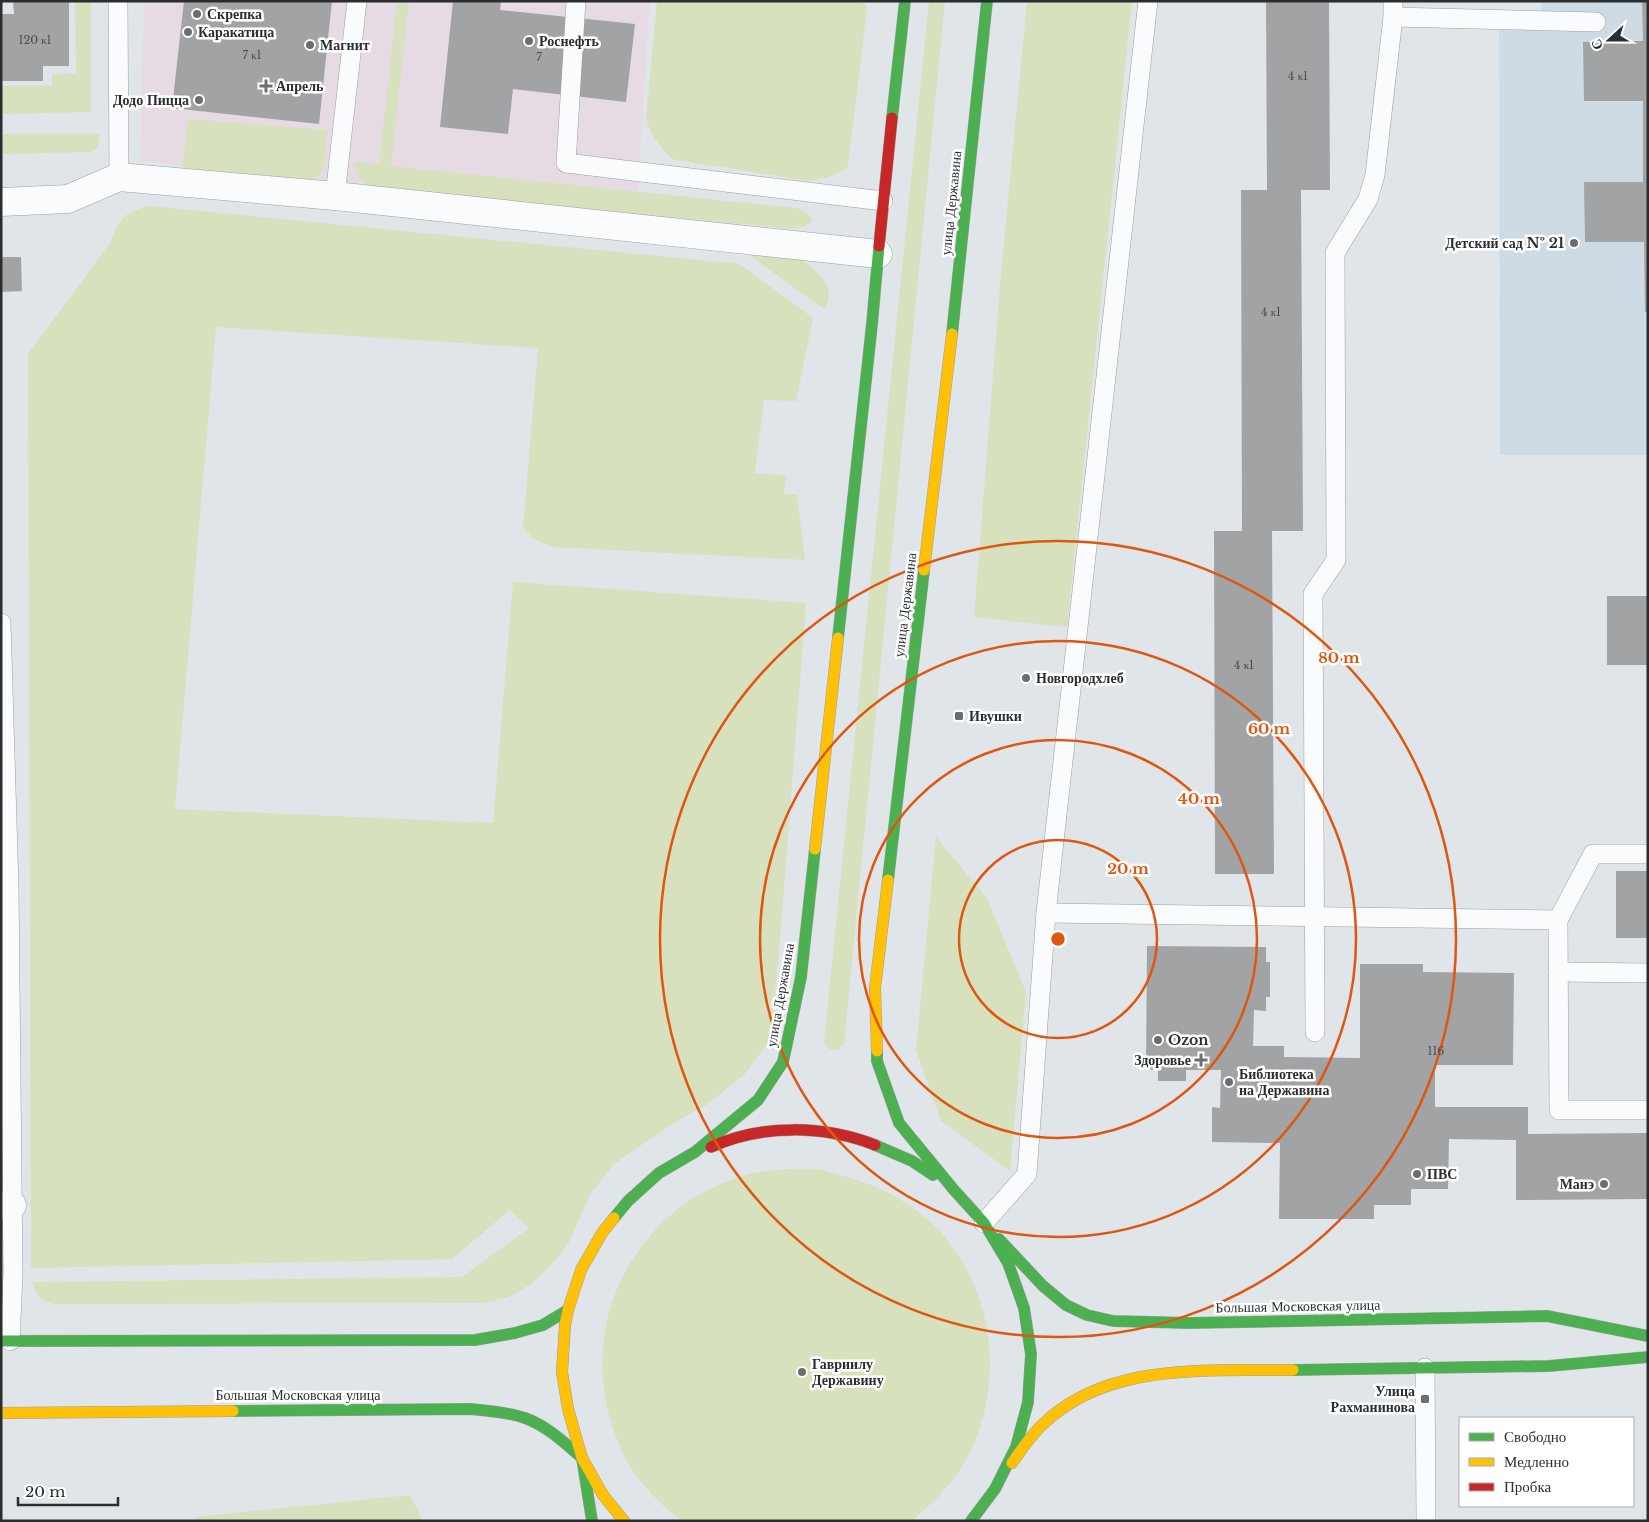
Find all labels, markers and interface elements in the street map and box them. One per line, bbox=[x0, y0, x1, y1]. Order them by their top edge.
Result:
place label: Скрепка bbox=[207, 5, 262, 23]
marker: Скрепка bbox=[191, 8, 203, 20]
north arrow bbox=[1584, 15, 1634, 65]
place label: Каракатица bbox=[198, 23, 274, 41]
marker: Каракатица bbox=[182, 26, 194, 38]
place label: Роснефть bbox=[539, 32, 599, 50]
house number: 120 к1 bbox=[19, 33, 52, 47]
marker: Роснефть bbox=[523, 35, 535, 47]
place label: Магнит bbox=[320, 36, 370, 54]
text: С bbox=[1587, 37, 1607, 53]
marker: Магнит bbox=[304, 39, 316, 51]
house number: 7 к1 bbox=[243, 48, 262, 62]
house number: 7 bbox=[536, 50, 542, 64]
house number: 4 к1 bbox=[1288, 69, 1308, 83]
place label: Апрель bbox=[276, 77, 324, 95]
marker: Апрель bbox=[260, 80, 272, 92]
place label: Додо Пицца bbox=[113, 91, 189, 109]
marker: Додо Пицца bbox=[193, 94, 205, 106]
street label: улица Державина bbox=[937, 149, 966, 256]
place label: Детский сад № 21 bbox=[1445, 234, 1564, 252]
marker: Детский сад № 21 bbox=[1568, 237, 1580, 249]
house number: 4 к1 bbox=[1261, 305, 1281, 319]
street label: улица Державина bbox=[890, 551, 920, 658]
text: 80 m bbox=[1318, 648, 1360, 667]
house number: 4 к1 bbox=[1234, 658, 1254, 672]
place label: Новгородхлеб bbox=[1036, 669, 1124, 687]
marker: Новгородхлеб bbox=[1020, 672, 1032, 684]
place label: Ивушки bbox=[969, 707, 1022, 725]
marker: Ивушки bbox=[953, 710, 965, 722]
text: 60 m bbox=[1248, 719, 1290, 738]
text: 40 m bbox=[1178, 789, 1220, 808]
text: 20 m bbox=[1107, 859, 1149, 878]
centre of rings bbox=[1049, 930, 1067, 948]
street label: улица Державина bbox=[762, 941, 798, 1048]
place label: Ozon bbox=[1168, 1031, 1209, 1049]
marker: Ozon bbox=[1152, 1034, 1164, 1046]
house number: 116 bbox=[1428, 1044, 1444, 1058]
place label: Здоровье bbox=[1134, 1051, 1191, 1069]
marker: Здоровье bbox=[1195, 1054, 1207, 1066]
place label: Библиотека на Державина bbox=[1239, 1065, 1329, 1099]
marker: Библиотека на Державина bbox=[1223, 1076, 1235, 1088]
place label: ПВС bbox=[1427, 1165, 1457, 1183]
marker: ПВС bbox=[1411, 1168, 1423, 1180]
place label: Манэ bbox=[1560, 1175, 1594, 1193]
marker: Манэ bbox=[1598, 1178, 1610, 1190]
street label: Большая Московская улица bbox=[1215, 1296, 1381, 1316]
place label: Гавриилу Державину bbox=[812, 1355, 884, 1389]
marker: Гавриилу Державину bbox=[796, 1366, 808, 1378]
place label: Улица Рахманинова bbox=[1331, 1382, 1415, 1416]
street label: Большая Московская улица bbox=[215, 1386, 381, 1404]
marker: Улица Рахманинова bbox=[1419, 1393, 1431, 1405]
legend bbox=[1459, 1417, 1634, 1507]
text: Свободно bbox=[1504, 1427, 1566, 1446]
text: Медленно bbox=[1504, 1452, 1569, 1471]
scale bar bbox=[18, 1474, 118, 1506]
text: Пробка bbox=[1504, 1477, 1552, 1496]
text: 20 m bbox=[25, 1482, 65, 1501]

